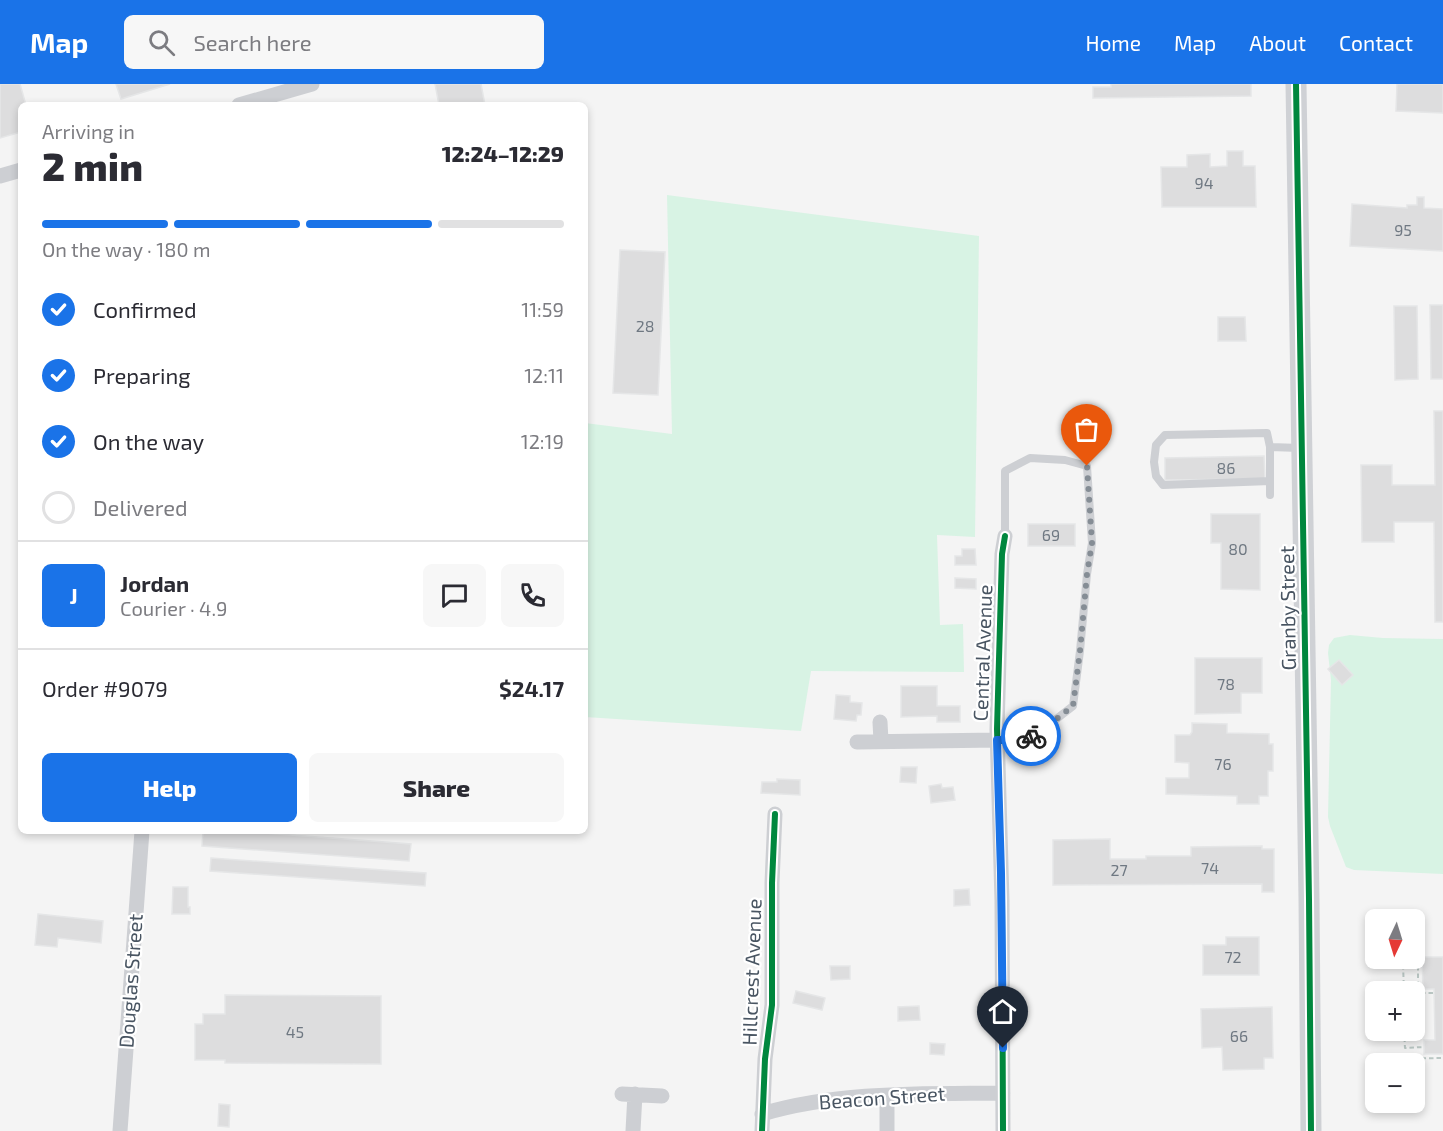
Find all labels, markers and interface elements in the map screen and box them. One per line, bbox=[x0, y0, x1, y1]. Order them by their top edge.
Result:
search box bbox=[124, 15, 544, 69]
text: Map bbox=[30, 25, 88, 59]
icon: search bbox=[145, 26, 178, 59]
text: Search here bbox=[193, 29, 312, 55]
text: Home bbox=[1085, 30, 1141, 55]
text: Map bbox=[1174, 30, 1216, 55]
text: About bbox=[1249, 30, 1306, 55]
text: Contact bbox=[1339, 30, 1413, 55]
text: Arriving in bbox=[42, 119, 135, 143]
text: 12:24–12:29 bbox=[442, 140, 564, 166]
text: 2 min bbox=[42, 142, 143, 189]
house number: 94 bbox=[1195, 173, 1214, 192]
house number: 95 bbox=[1394, 220, 1412, 239]
text: On the way · 180 m bbox=[42, 237, 210, 261]
icon: check bbox=[42, 293, 75, 326]
text: Confirmed bbox=[93, 296, 197, 322]
text: 11:59 bbox=[521, 297, 564, 321]
house number: 28 bbox=[636, 316, 654, 335]
icon: check bbox=[42, 359, 75, 392]
text: Preparing bbox=[93, 362, 191, 388]
text: 12:11 bbox=[524, 363, 564, 387]
pin bbox=[1061, 404, 1112, 466]
icon: bag bbox=[1070, 413, 1103, 446]
icon: check bbox=[42, 425, 75, 458]
text: On the way bbox=[93, 428, 204, 454]
text: 12:19 bbox=[521, 429, 564, 453]
house number: 86 bbox=[1217, 458, 1235, 477]
text: Delivered bbox=[93, 494, 188, 520]
house number: 69 bbox=[1042, 525, 1060, 544]
house number: 80 bbox=[1228, 539, 1248, 558]
street label: Granby Street bbox=[1274, 545, 1300, 671]
button: chat bbox=[423, 564, 486, 627]
button: phone bbox=[501, 564, 564, 627]
text: Jordan bbox=[120, 570, 189, 596]
text: J bbox=[69, 582, 78, 608]
street label: Central Avenue bbox=[968, 584, 996, 722]
text: Courier · 4.9 bbox=[120, 596, 227, 620]
house number: 78 bbox=[1217, 674, 1235, 693]
text: Order #9079 bbox=[42, 675, 168, 701]
text: $24.17 bbox=[499, 675, 564, 701]
courier bbox=[1001, 706, 1061, 766]
icon: bike bbox=[1015, 720, 1048, 753]
button: Help bbox=[42, 753, 297, 822]
button: Share bbox=[309, 753, 564, 822]
house number: 76 bbox=[1214, 754, 1232, 773]
house number: 74 bbox=[1201, 858, 1219, 877]
house number: 27 bbox=[1110, 860, 1128, 879]
street label: Hillcrest Avenue bbox=[736, 898, 766, 1046]
north arrow bbox=[1365, 909, 1425, 969]
map controls bbox=[1365, 909, 1425, 1113]
street label: Douglas Street bbox=[113, 913, 147, 1049]
house number: 72 bbox=[1224, 947, 1242, 966]
button: + bbox=[1365, 981, 1425, 1041]
pin bbox=[977, 986, 1028, 1048]
icon: home bbox=[986, 995, 1019, 1028]
house number: 45 bbox=[286, 1022, 304, 1041]
house number: 66 bbox=[1230, 1026, 1248, 1045]
button: − bbox=[1365, 1053, 1425, 1113]
street label: Beacon Street bbox=[818, 1081, 946, 1113]

